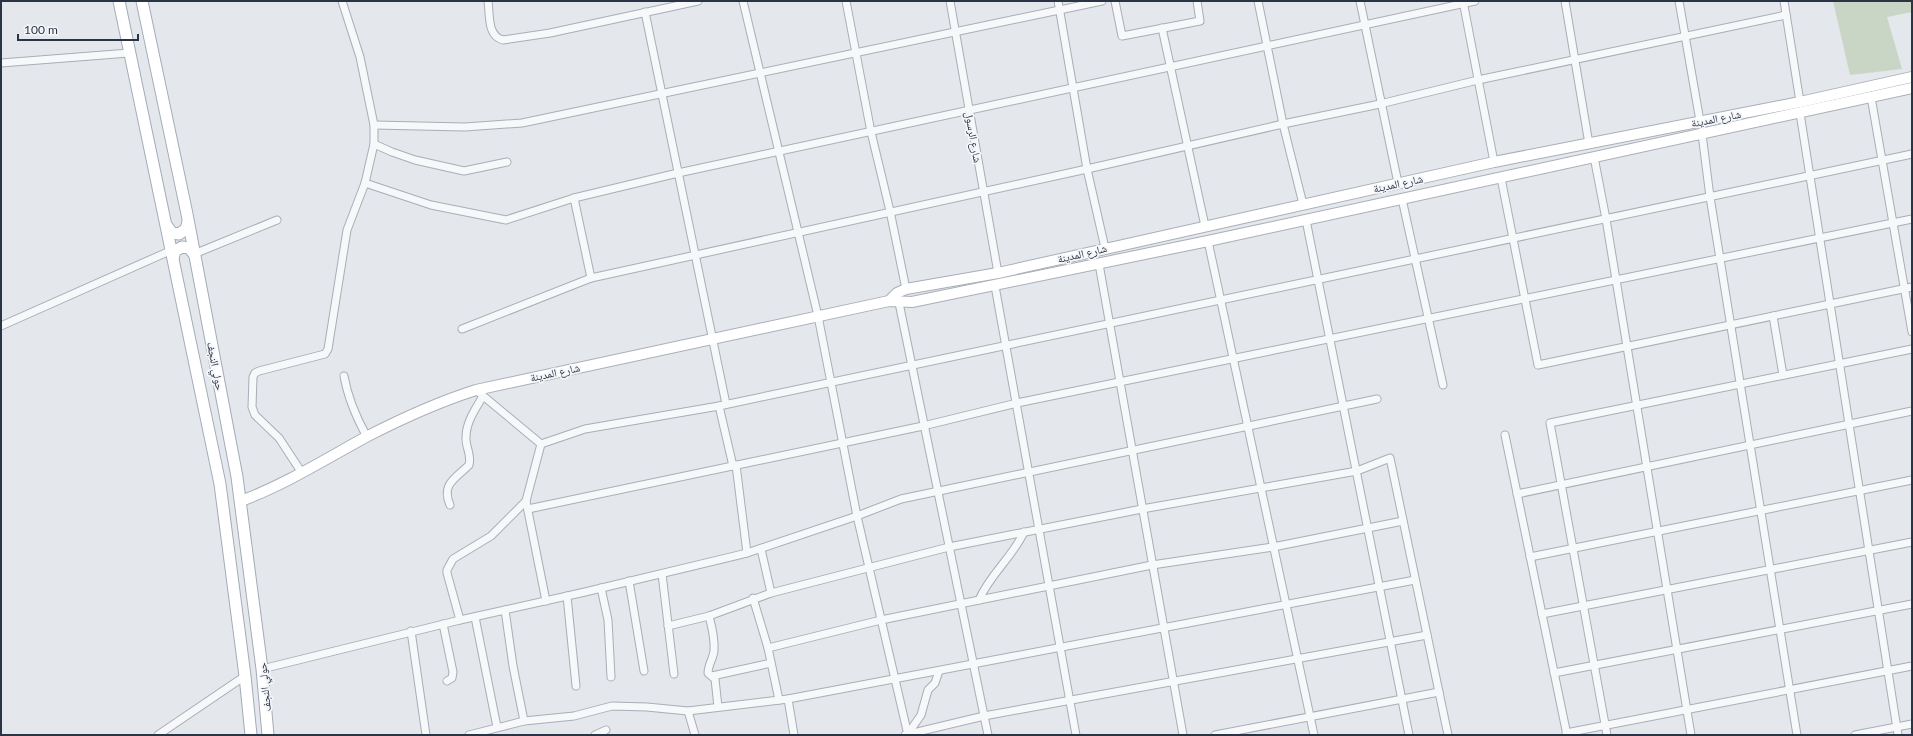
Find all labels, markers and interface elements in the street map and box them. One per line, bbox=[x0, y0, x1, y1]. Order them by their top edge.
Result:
scale bar bbox=[18, 16, 138, 42]
text: 100 m bbox=[24, 22, 58, 37]
street label: شارع المدينة bbox=[1690, 107, 1742, 130]
street label: شارع الرسول bbox=[962, 110, 985, 164]
street label: شارع المدينة bbox=[1372, 171, 1424, 196]
street label: شارع المدينة bbox=[1056, 241, 1108, 266]
street label: حولي النجف bbox=[202, 341, 227, 392]
street label: شارع المدينة bbox=[529, 360, 581, 385]
street label: حولي النجف bbox=[255, 661, 276, 712]

